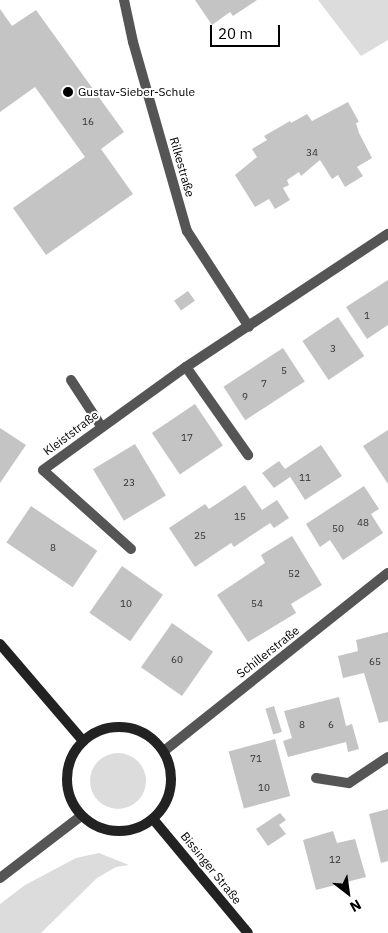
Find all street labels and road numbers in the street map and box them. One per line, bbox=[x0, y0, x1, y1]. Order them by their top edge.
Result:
street label: Rilkestraße bbox=[167, 135, 197, 199]
street label: Kleiststraße bbox=[41, 408, 101, 458]
street label: Schillerstraße bbox=[234, 623, 302, 681]
street label: Bissinger Straße bbox=[178, 829, 244, 907]

